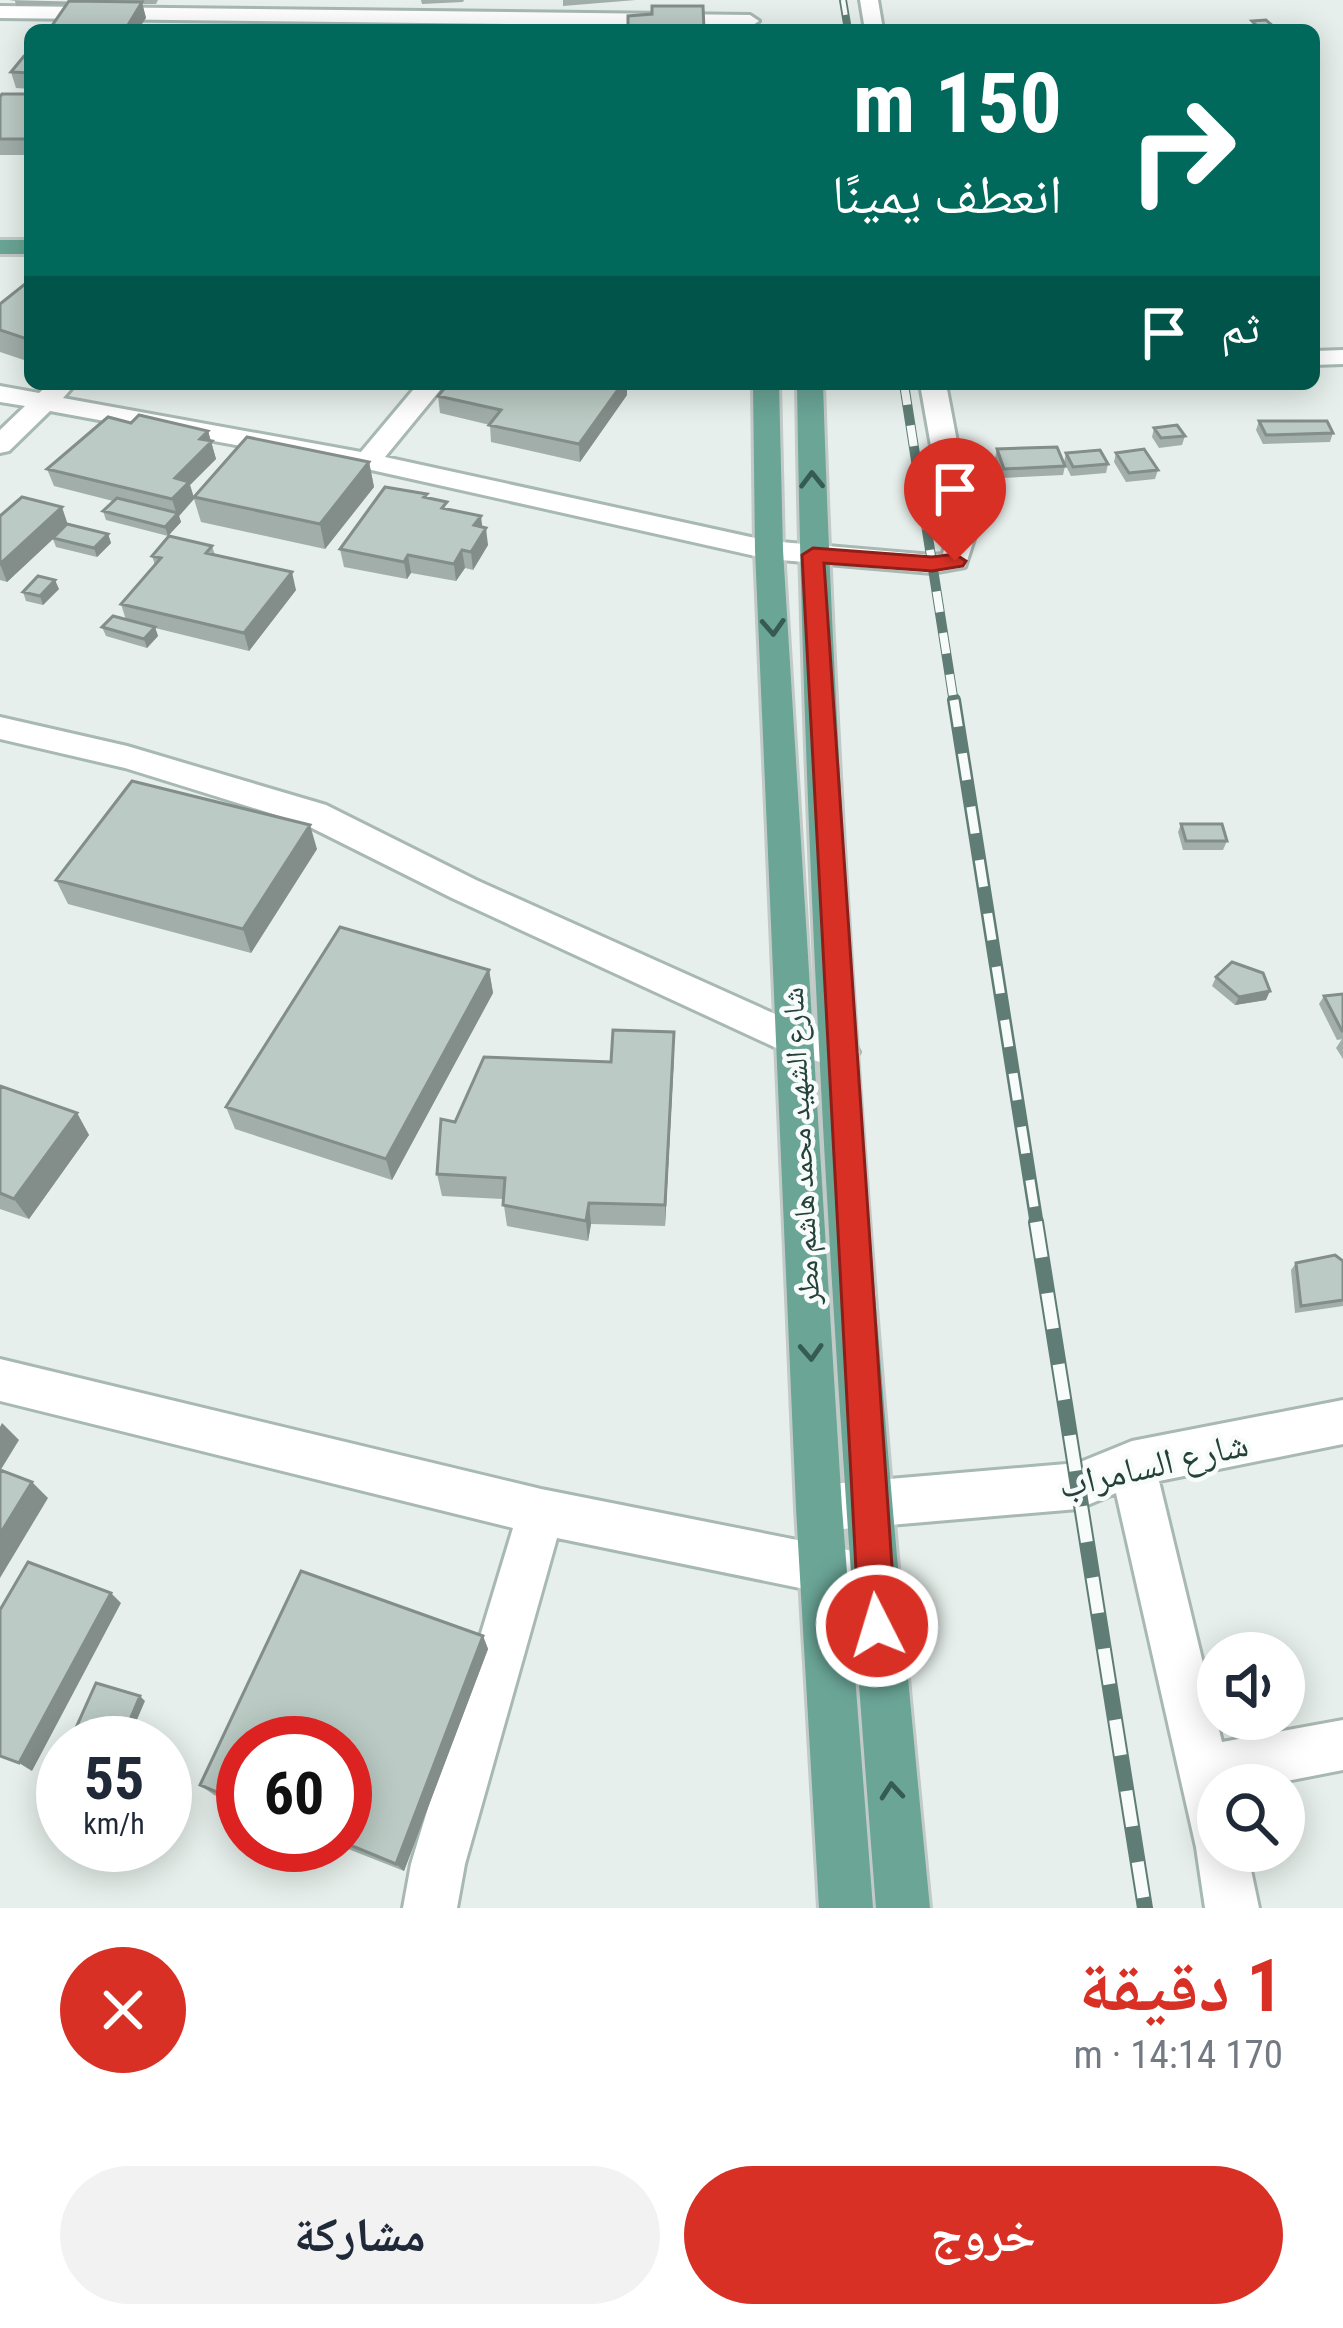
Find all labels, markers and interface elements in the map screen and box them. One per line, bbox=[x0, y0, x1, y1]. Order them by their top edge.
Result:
text: 150 m bbox=[853, 54, 1062, 153]
icon: right bbox=[1104, 72, 1260, 228]
text: انعطف يمينًا bbox=[832, 163, 1062, 226]
icon: arrive bbox=[1131, 300, 1197, 366]
text: ثم bbox=[1221, 301, 1260, 354]
pin bbox=[904, 438, 1006, 561]
icon: arrive bbox=[922, 456, 988, 522]
one-way arrow bbox=[799, 470, 825, 489]
one-way arrow bbox=[760, 618, 786, 637]
street label: شارع الشهيد محمد هاشم مطر bbox=[775, 986, 829, 1307]
one-way arrow bbox=[798, 1343, 824, 1362]
street label: شارع السامراب bbox=[1054, 1423, 1252, 1508]
position arrow bbox=[814, 1563, 940, 1689]
map controls bbox=[1197, 1632, 1305, 1872]
button: sound bbox=[1197, 1632, 1305, 1740]
speed limit sign: 60 bbox=[216, 1716, 372, 1872]
text: 55 bbox=[84, 1743, 144, 1814]
button: search bbox=[1197, 1764, 1305, 1872]
one-way arrow bbox=[880, 1782, 906, 1801]
text: km/h bbox=[83, 1806, 145, 1841]
text: 1 دقيقة bbox=[1079, 1944, 1283, 2029]
button: close bbox=[60, 1947, 186, 2073]
text: 170 m · 14:14 bbox=[1073, 2032, 1283, 2078]
button: مشاركة bbox=[60, 2166, 660, 2304]
button: خروج bbox=[684, 2166, 1283, 2304]

